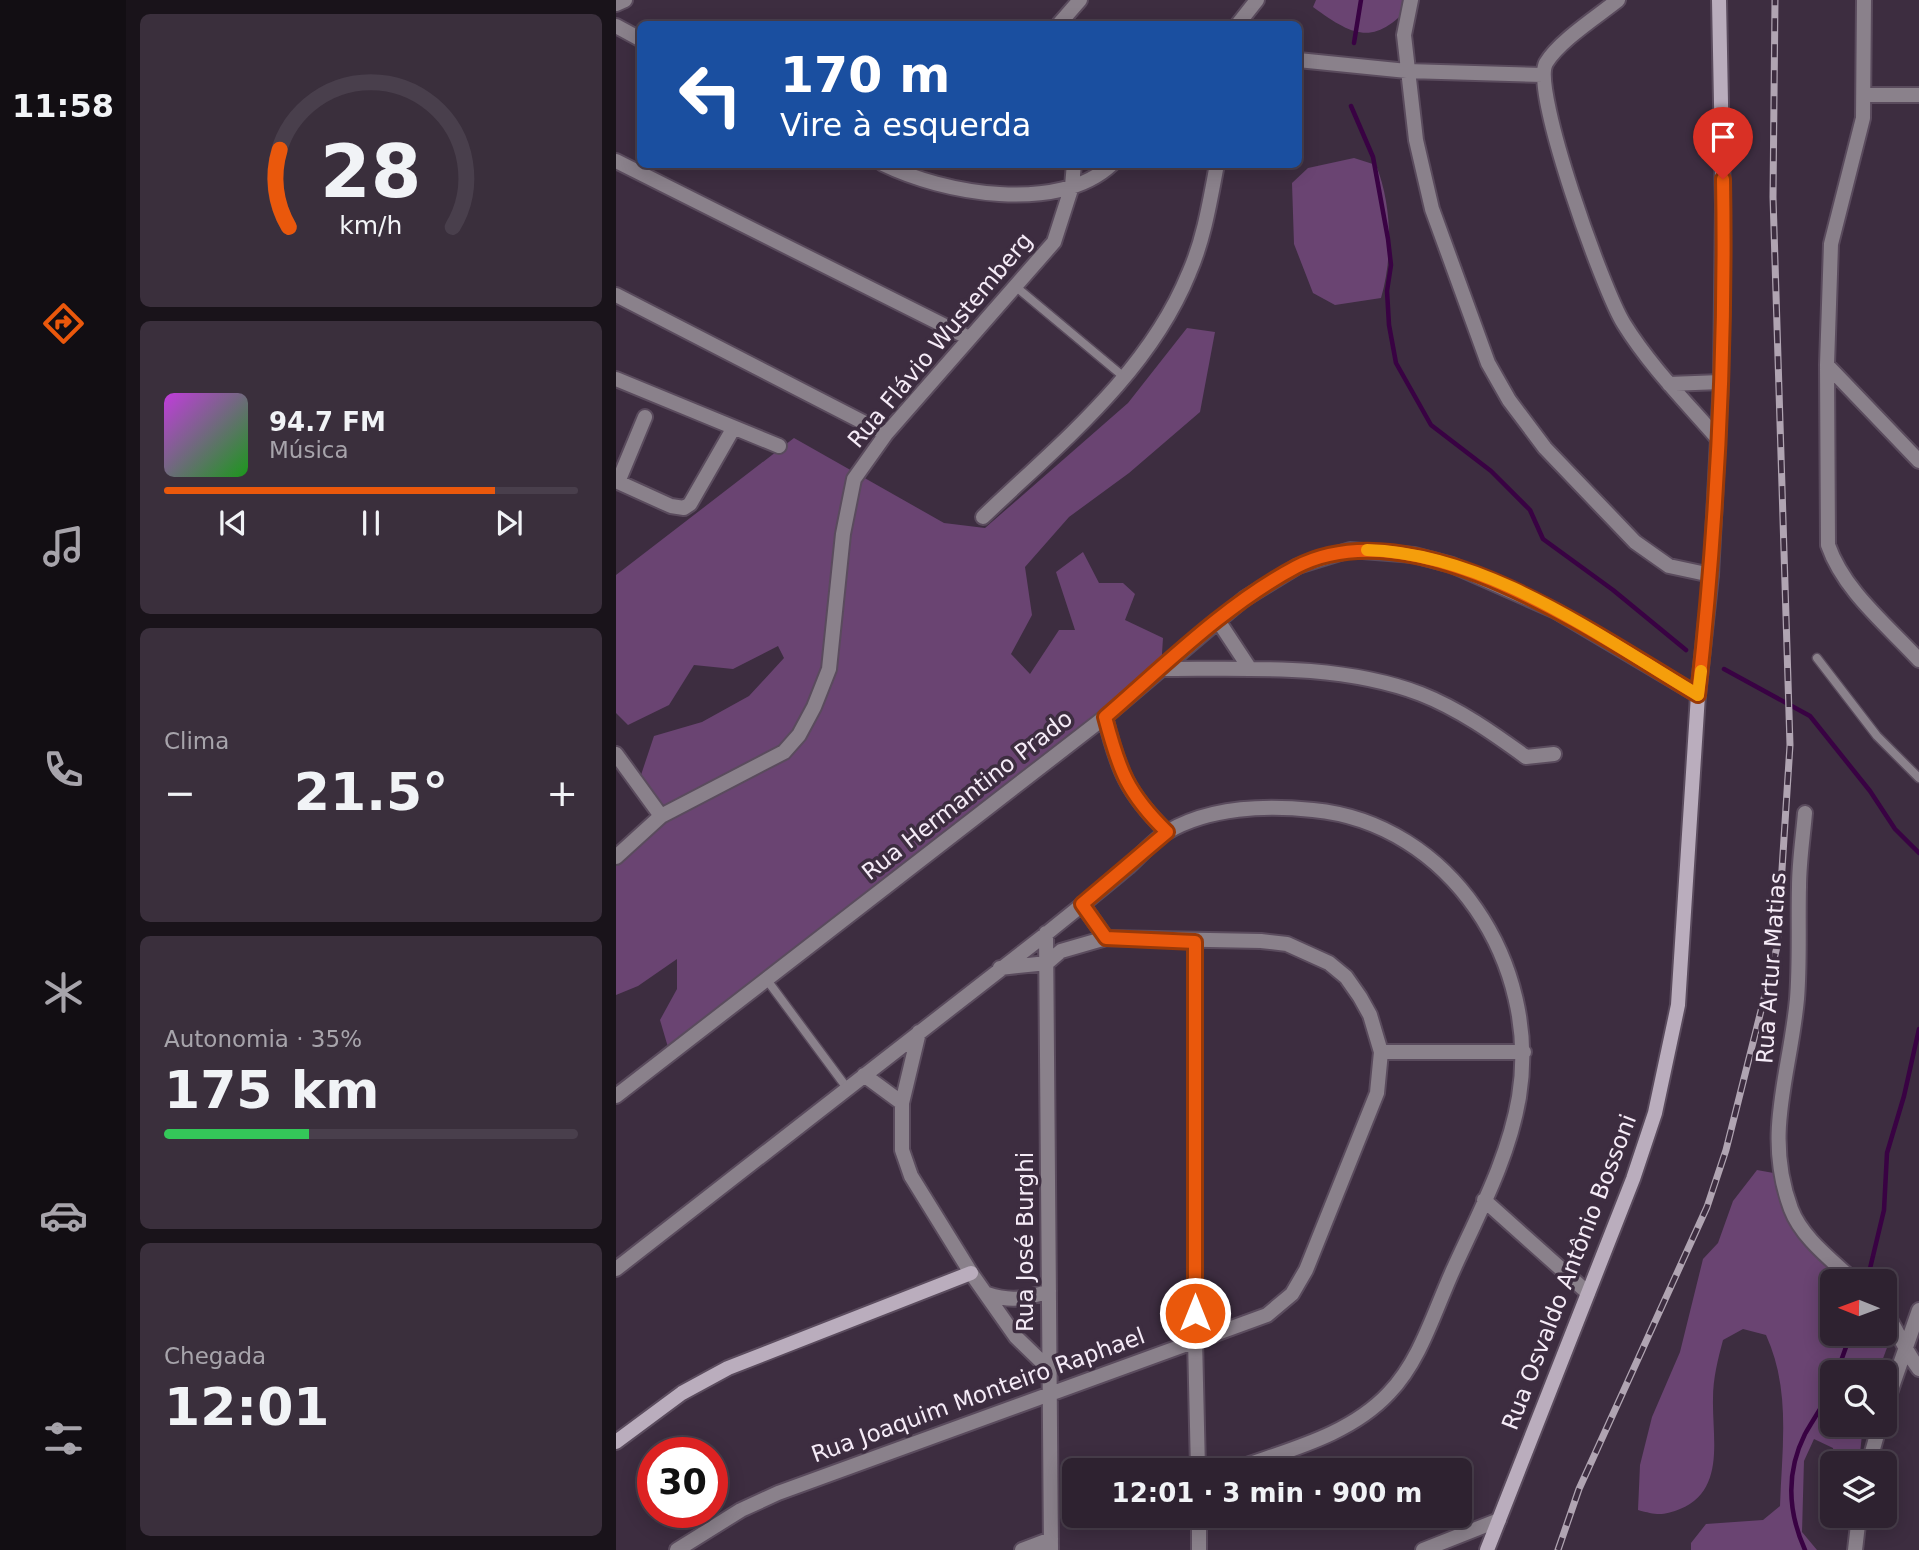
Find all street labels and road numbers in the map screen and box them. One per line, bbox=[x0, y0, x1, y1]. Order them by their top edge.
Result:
street label: Rua Flávio Wustemberg bbox=[842, 227, 1038, 453]
street label: Rua Hermantino Prado bbox=[857, 705, 1077, 885]
street label: Rua Artur Matias bbox=[1751, 871, 1791, 1065]
street label: Rua Osvaldo Antônio Bossoni bbox=[1497, 1111, 1641, 1433]
street label: Rua José Burghi bbox=[1012, 1152, 1038, 1332]
street label: Rua Joaquim Monteiro Raphael bbox=[808, 1322, 1148, 1468]

